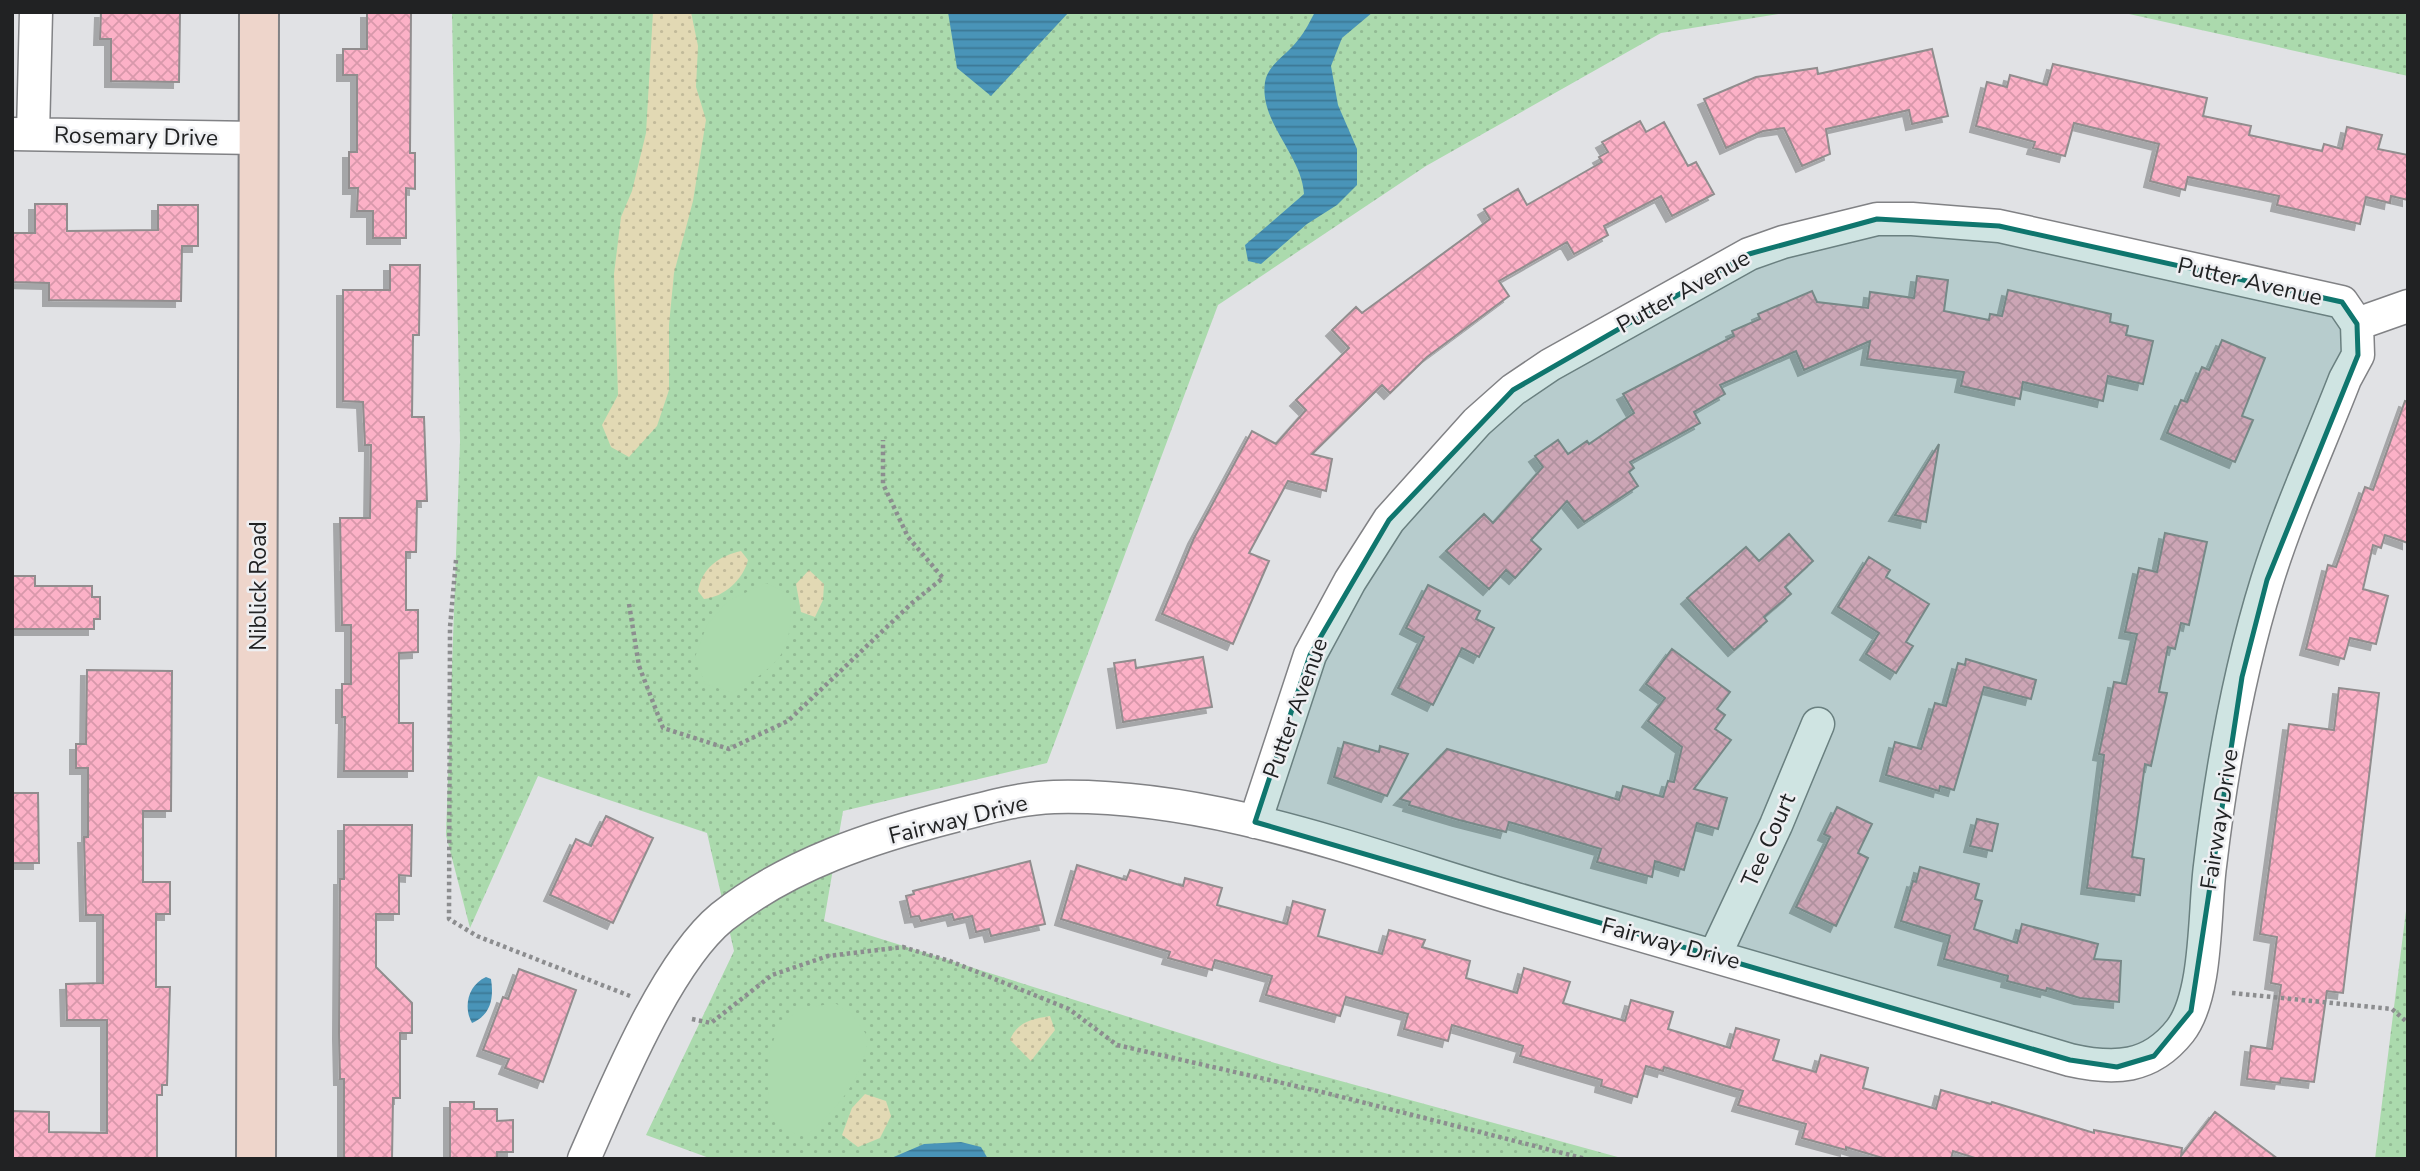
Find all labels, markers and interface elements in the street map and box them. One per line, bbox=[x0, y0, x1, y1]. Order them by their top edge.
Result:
street label: Rosemary Drive bbox=[54, 120, 218, 153]
street label: Putter Avenue bbox=[1611, 242, 1755, 341]
street label: Putter Avenue bbox=[2174, 250, 2325, 313]
street label: Niblick Road bbox=[243, 521, 274, 651]
street label: Putter Avenue bbox=[1256, 633, 1335, 783]
street label: Fairway Drive bbox=[2193, 746, 2246, 892]
street label: Fairway Drive bbox=[885, 787, 1031, 852]
street label: Tee Court bbox=[1734, 787, 1803, 892]
street label: Fairway Drive bbox=[1598, 910, 1744, 977]

